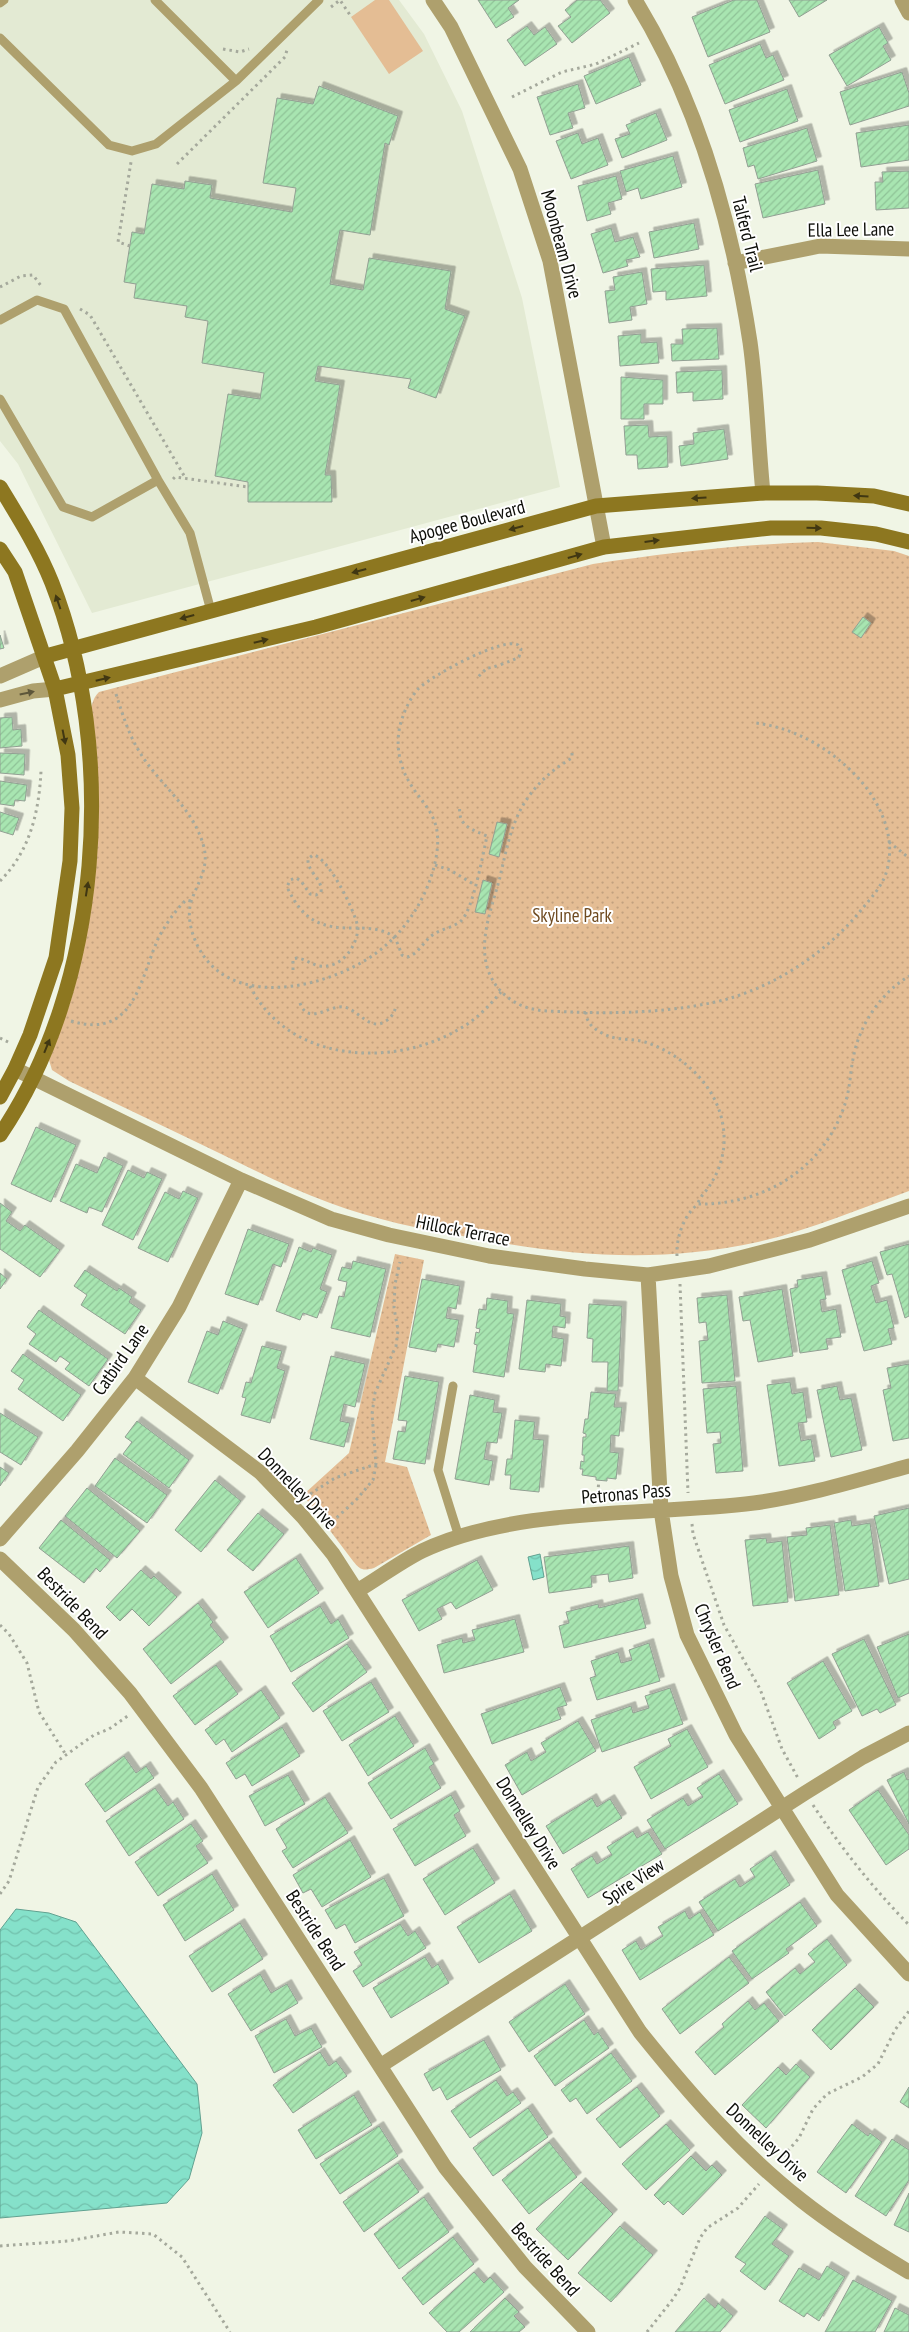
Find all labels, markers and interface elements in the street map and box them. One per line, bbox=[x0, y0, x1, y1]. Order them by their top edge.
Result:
street label: Moonbeam Drive bbox=[536, 187, 588, 301]
street label: Talferd Trail bbox=[727, 194, 769, 275]
street label: Ella Lee Lane bbox=[807, 216, 895, 242]
one-way arrow bbox=[853, 491, 869, 499]
street label: Apogee Boulevard bbox=[406, 494, 528, 548]
one-way arrow bbox=[691, 494, 707, 502]
one-way arrow bbox=[508, 524, 523, 532]
one-way arrow bbox=[806, 525, 822, 533]
one-way arrow bbox=[645, 537, 661, 545]
one-way arrow bbox=[567, 551, 582, 559]
one-way arrow bbox=[351, 567, 366, 575]
one-way arrow bbox=[54, 594, 62, 609]
one-way arrow bbox=[411, 595, 426, 603]
one-way arrow bbox=[179, 614, 194, 622]
one-way arrow bbox=[254, 637, 269, 645]
one-way arrow bbox=[96, 675, 111, 683]
one-way arrow bbox=[20, 689, 35, 697]
one-way arrow bbox=[61, 729, 69, 745]
one-way arrow bbox=[83, 881, 91, 897]
park label: Skyline Park bbox=[532, 903, 612, 927]
one-way arrow bbox=[43, 1038, 51, 1053]
street label: Hillock Terrace bbox=[414, 1209, 512, 1251]
street label: Catbird Lane bbox=[87, 1318, 154, 1400]
street label: Donnelley Drive bbox=[253, 1442, 343, 1534]
street label: Petronas Pass bbox=[580, 1477, 672, 1509]
street label: Bestride Bend bbox=[33, 1562, 113, 1644]
street label: Chrysler Bend bbox=[689, 1600, 747, 1692]
street label: Donnelley Drive bbox=[491, 1772, 567, 1874]
street label: Spire View bbox=[598, 1852, 669, 1910]
street label: Bestride Bend bbox=[281, 1885, 351, 1975]
street label: Donnelley Drive bbox=[722, 2098, 814, 2186]
street label: Bestride Bend bbox=[507, 2217, 585, 2301]

